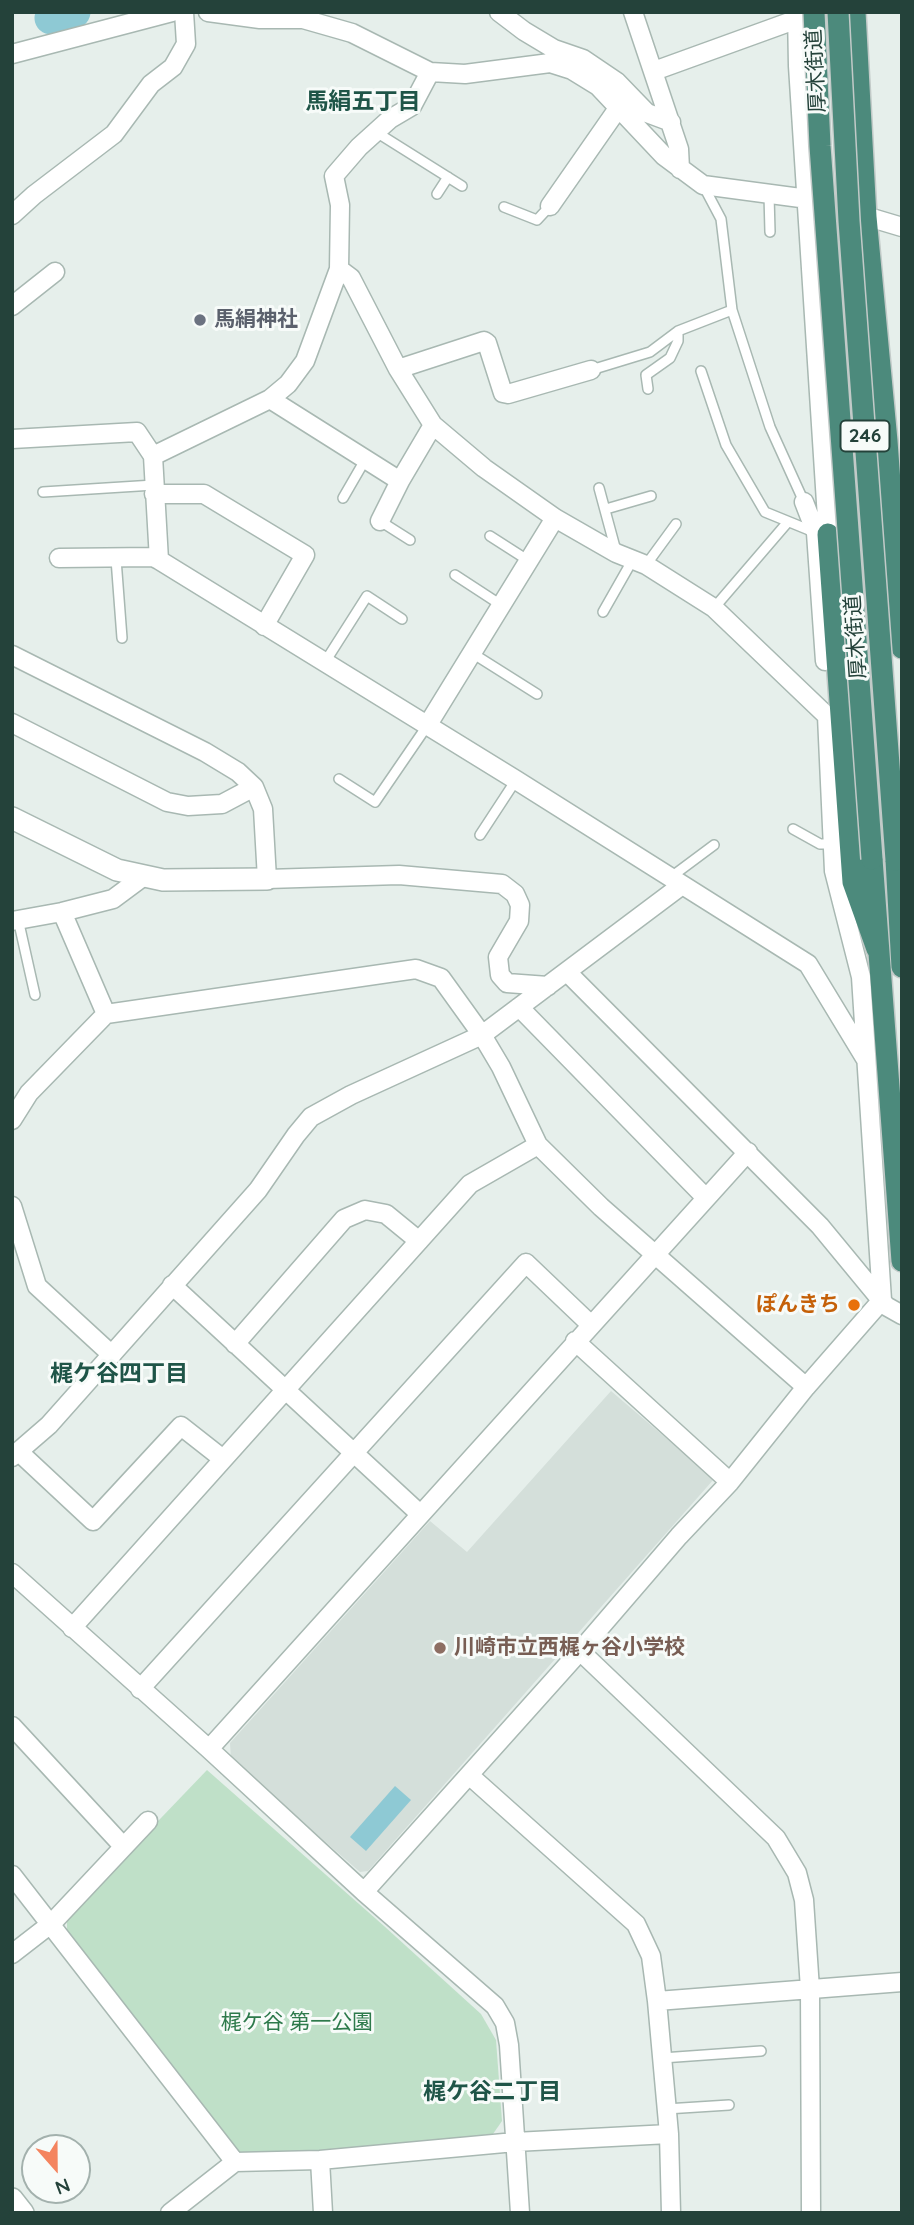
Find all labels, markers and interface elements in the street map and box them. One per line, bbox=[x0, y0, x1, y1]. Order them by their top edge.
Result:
street label: 厚木街道 bbox=[801, 28, 831, 114]
district label: 馬絹五丁目 bbox=[306, 88, 420, 116]
place label: 馬絹神社 bbox=[214, 307, 298, 333]
marker: 馬絹神社 bbox=[192, 312, 208, 328]
road number: 246 bbox=[840, 420, 890, 452]
street label: 厚木街道 bbox=[841, 594, 871, 680]
place label: ぽんきち bbox=[756, 1292, 840, 1318]
marker: ぽんきち bbox=[846, 1297, 862, 1313]
district label: 梶ケ谷四丁目 bbox=[50, 1360, 188, 1388]
place label: 川崎市立西梶ヶ谷小学校 bbox=[454, 1635, 685, 1661]
marker: 川崎市立西梶ヶ谷小学校 bbox=[432, 1640, 448, 1656]
park label: 梶ケ谷 第一公園 bbox=[221, 2010, 373, 2036]
district label: 梶ケ谷二丁目 bbox=[423, 2078, 561, 2106]
north arrow bbox=[21, 2134, 91, 2204]
text: N bbox=[52, 2173, 74, 2200]

